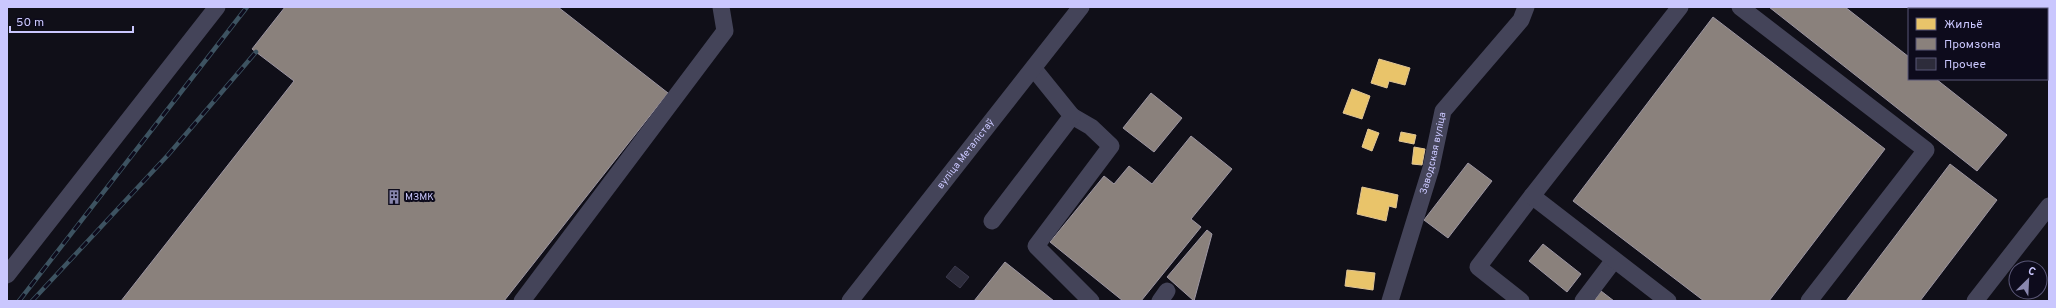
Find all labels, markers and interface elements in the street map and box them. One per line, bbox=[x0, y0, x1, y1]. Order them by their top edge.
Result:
scale bar bbox=[10, 8, 133, 34]
legend bbox=[1908, 8, 2048, 80]
text: 50 m bbox=[16, 15, 44, 31]
text: Жильё bbox=[1944, 17, 1983, 33]
text: Промзона bbox=[1944, 37, 2001, 53]
text: Прочее bbox=[1944, 57, 1986, 73]
street label: Заводская вуліца bbox=[1417, 111, 1449, 196]
street label: вуліца Металістаў bbox=[934, 116, 997, 192]
building icon: МЗМК bbox=[386, 189, 402, 205]
place label: МЗМК bbox=[405, 191, 434, 204]
north arrow bbox=[2008, 260, 2048, 300]
text: С bbox=[2026, 264, 2038, 280]

